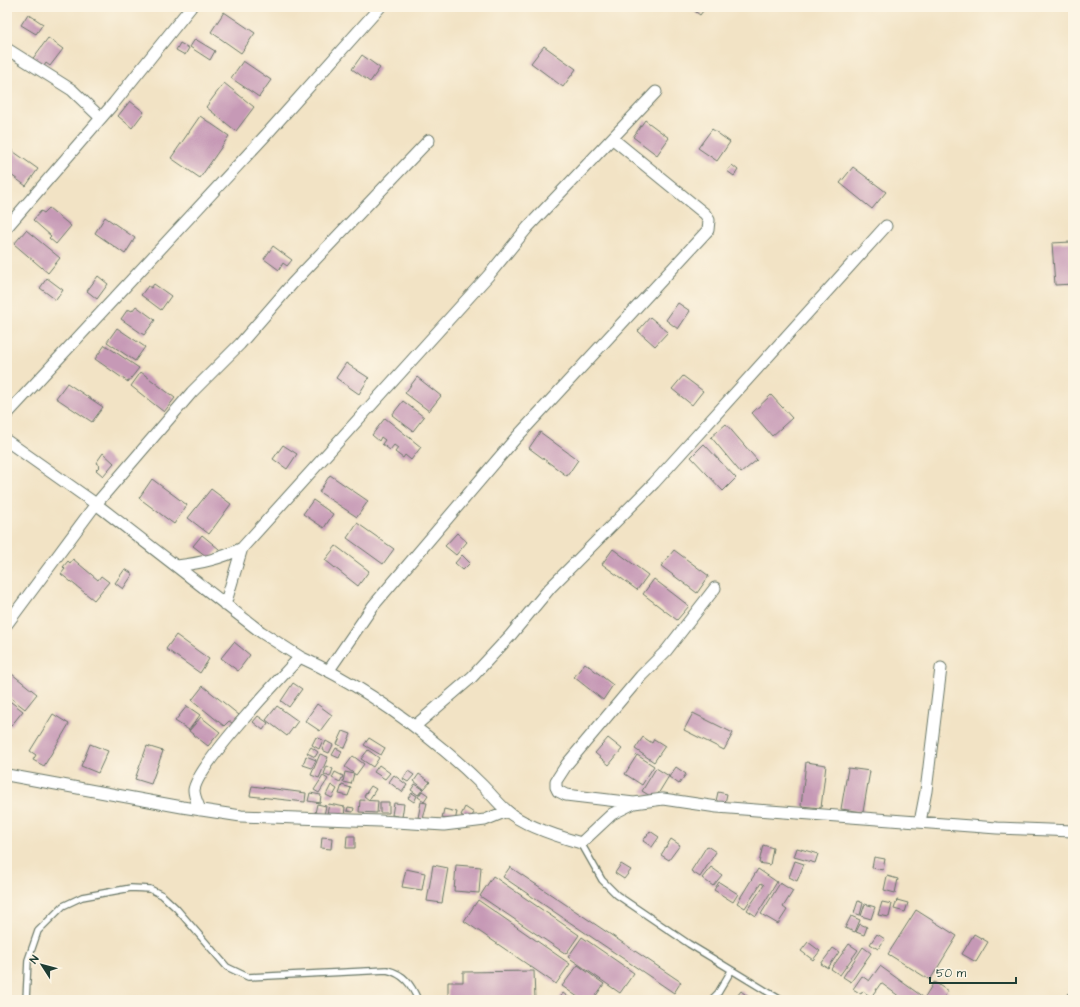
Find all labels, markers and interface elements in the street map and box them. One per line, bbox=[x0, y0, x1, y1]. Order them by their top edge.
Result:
north arrow bbox=[22, 945, 62, 985]
text: N bbox=[26, 952, 42, 967]
scale bar bbox=[930, 959, 1016, 985]
text: 50 m bbox=[936, 965, 967, 982]

